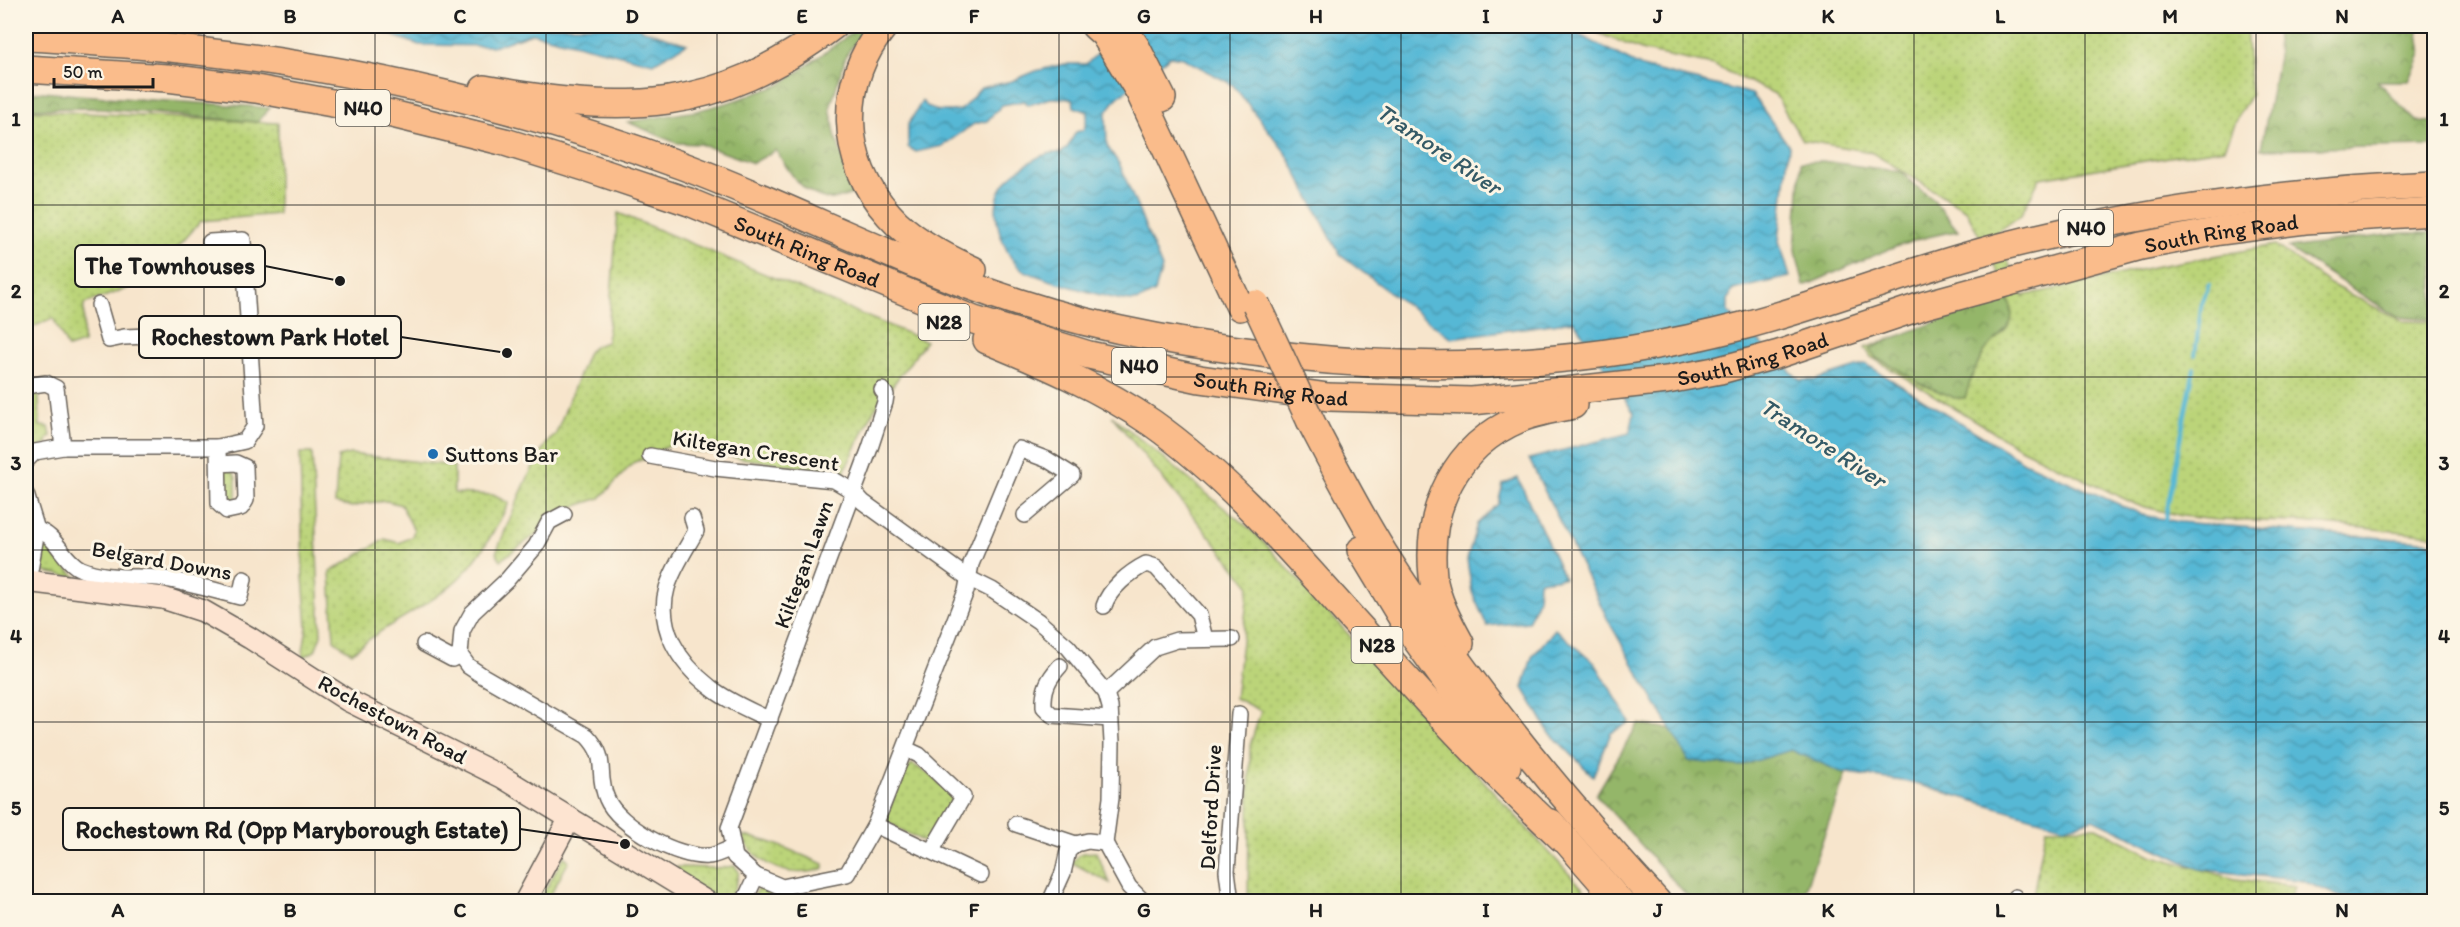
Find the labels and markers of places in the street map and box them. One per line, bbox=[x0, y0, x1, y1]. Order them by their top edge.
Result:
callout: The Townhouses bbox=[75, 245, 265, 287]
callout: Rochestown Park Hotel bbox=[139, 316, 401, 358]
place label: Suttons Bar bbox=[445, 441, 558, 468]
marker: Suttons Bar bbox=[426, 447, 440, 461]
callout: Rochestown Rd (Opp Maryborough Estate) bbox=[63, 808, 520, 850]

